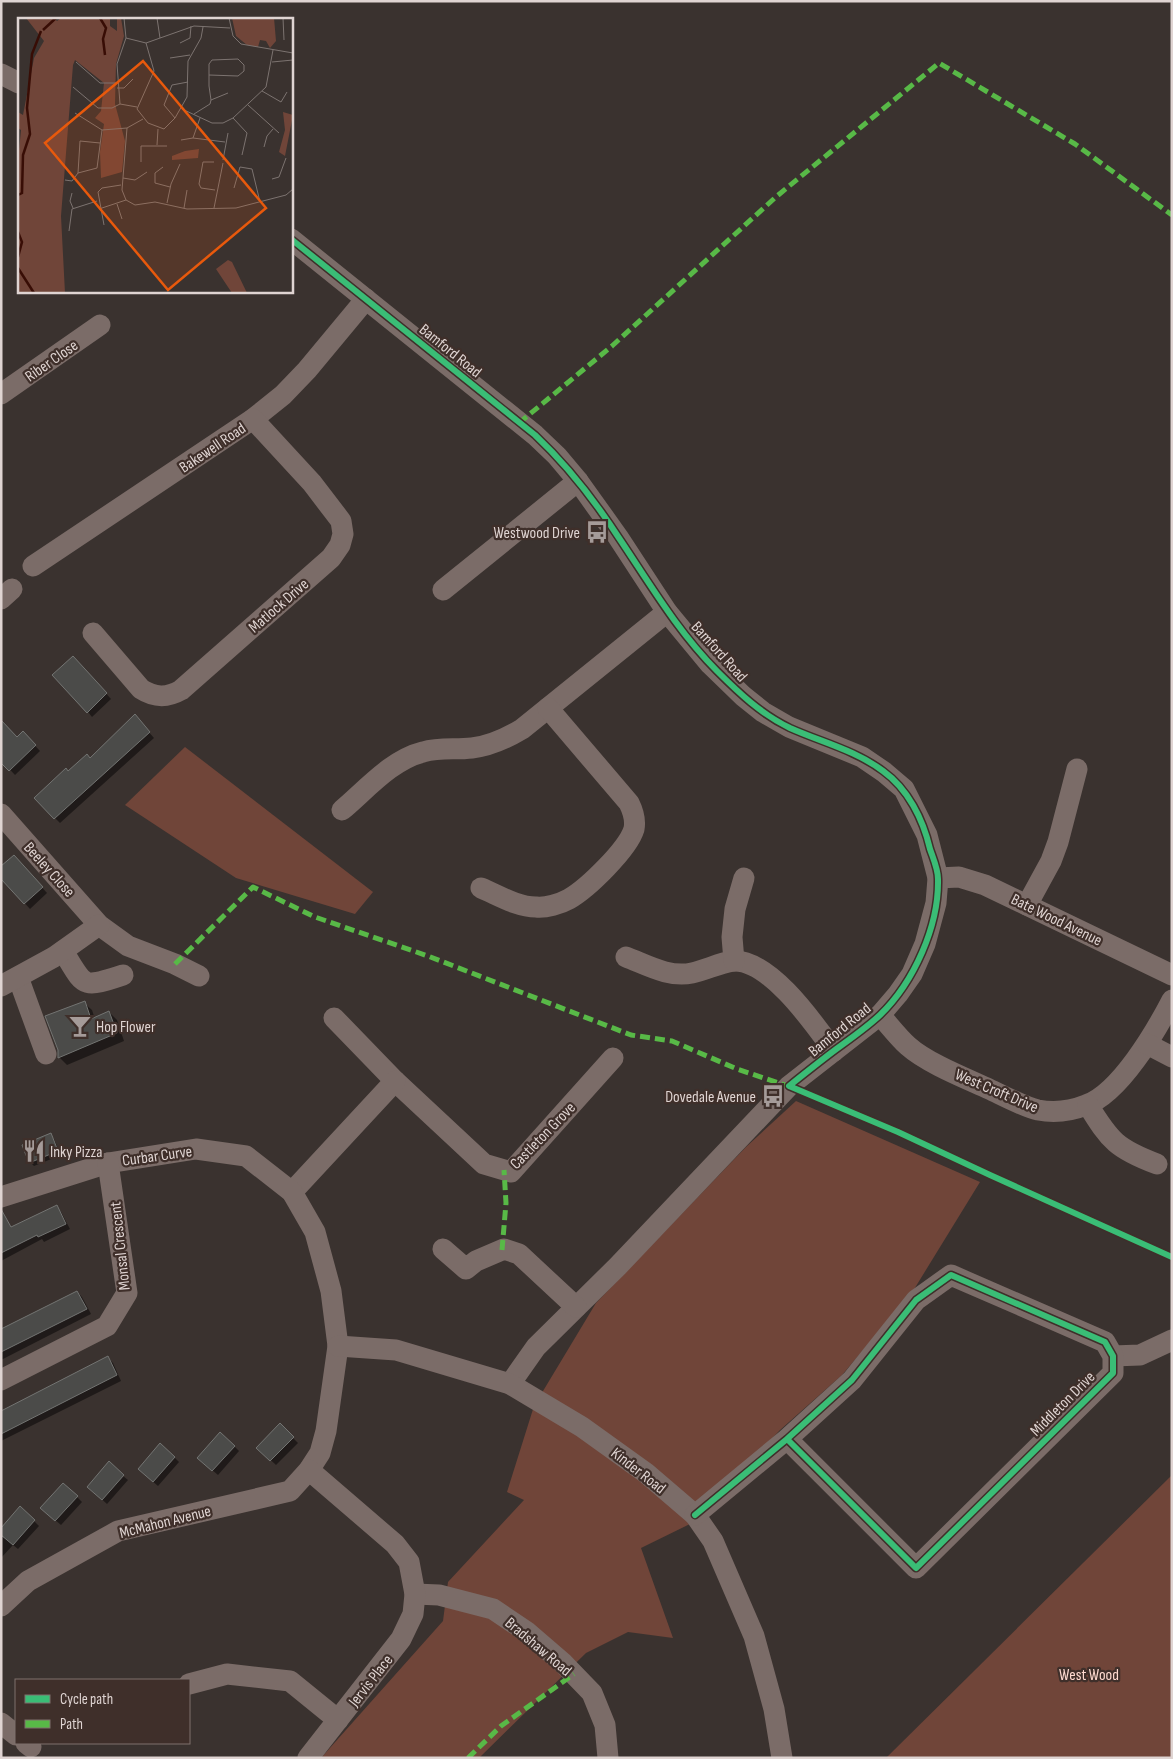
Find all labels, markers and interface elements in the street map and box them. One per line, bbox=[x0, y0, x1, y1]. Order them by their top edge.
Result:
inset map bbox=[18, 18, 292, 292]
street label: Bamford Road bbox=[415, 320, 485, 382]
street label: Riber Close bbox=[22, 336, 82, 386]
street label: Bakewell Road bbox=[176, 419, 250, 477]
bus stop icon: Westwood Drive bbox=[584, 519, 610, 545]
place label: Westwood Drive bbox=[493, 524, 580, 543]
street label: Matlock Drive bbox=[245, 575, 313, 637]
street label: Bamford Road bbox=[687, 618, 751, 686]
street label: Beeley Close bbox=[19, 839, 79, 901]
street label: Bate Wood Avenue bbox=[1008, 890, 1105, 951]
street label: Bamford Road bbox=[805, 999, 875, 1061]
bar icon: Hop Flower bbox=[67, 1013, 93, 1039]
place label: Hop Flower bbox=[96, 1018, 156, 1037]
street label: West Croft Drive bbox=[952, 1065, 1041, 1117]
bus stop icon: Dovedale Avenue bbox=[760, 1083, 786, 1109]
place label: Dovedale Avenue bbox=[665, 1088, 756, 1107]
street label: Castleton Grove bbox=[506, 1099, 580, 1173]
restaurant icon: Inky Pizza bbox=[21, 1138, 47, 1164]
street label: Curbar Curve bbox=[121, 1142, 193, 1171]
place label: Inky Pizza bbox=[50, 1143, 102, 1162]
street label: Monsal Crescent bbox=[106, 1200, 135, 1291]
street label: Middleton Drive bbox=[1027, 1368, 1099, 1440]
street label: Kinder Road bbox=[607, 1444, 669, 1498]
street label: McMahon Avenue bbox=[118, 1502, 213, 1543]
street label: Bradshaw Road bbox=[501, 1614, 575, 1681]
street label: Jervis Place bbox=[344, 1651, 397, 1711]
park label: West Wood bbox=[1059, 1666, 1119, 1685]
legend bbox=[15, 1679, 190, 1744]
text: Cycle path bbox=[60, 1690, 113, 1709]
text: Path bbox=[60, 1715, 83, 1734]

